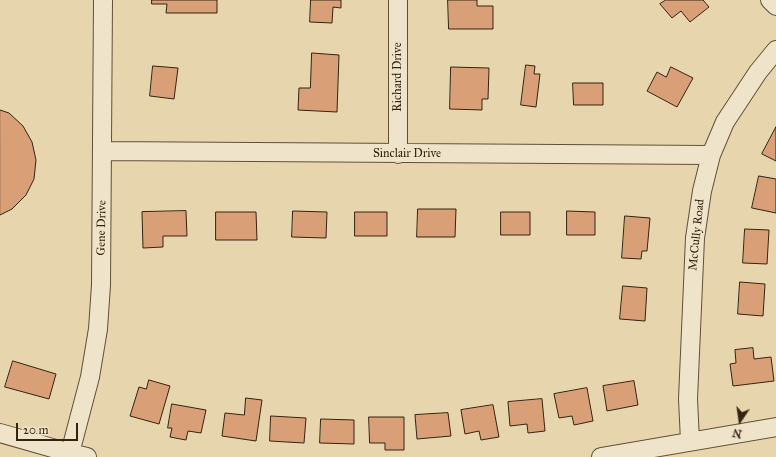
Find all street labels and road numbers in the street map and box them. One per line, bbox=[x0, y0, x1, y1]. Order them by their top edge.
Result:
street label: Richard Drive bbox=[391, 42, 405, 112]
street label: Sinclair Drive bbox=[373, 147, 441, 161]
street label: McCully Road bbox=[686, 198, 708, 272]
street label: Gene Drive bbox=[94, 200, 110, 256]

